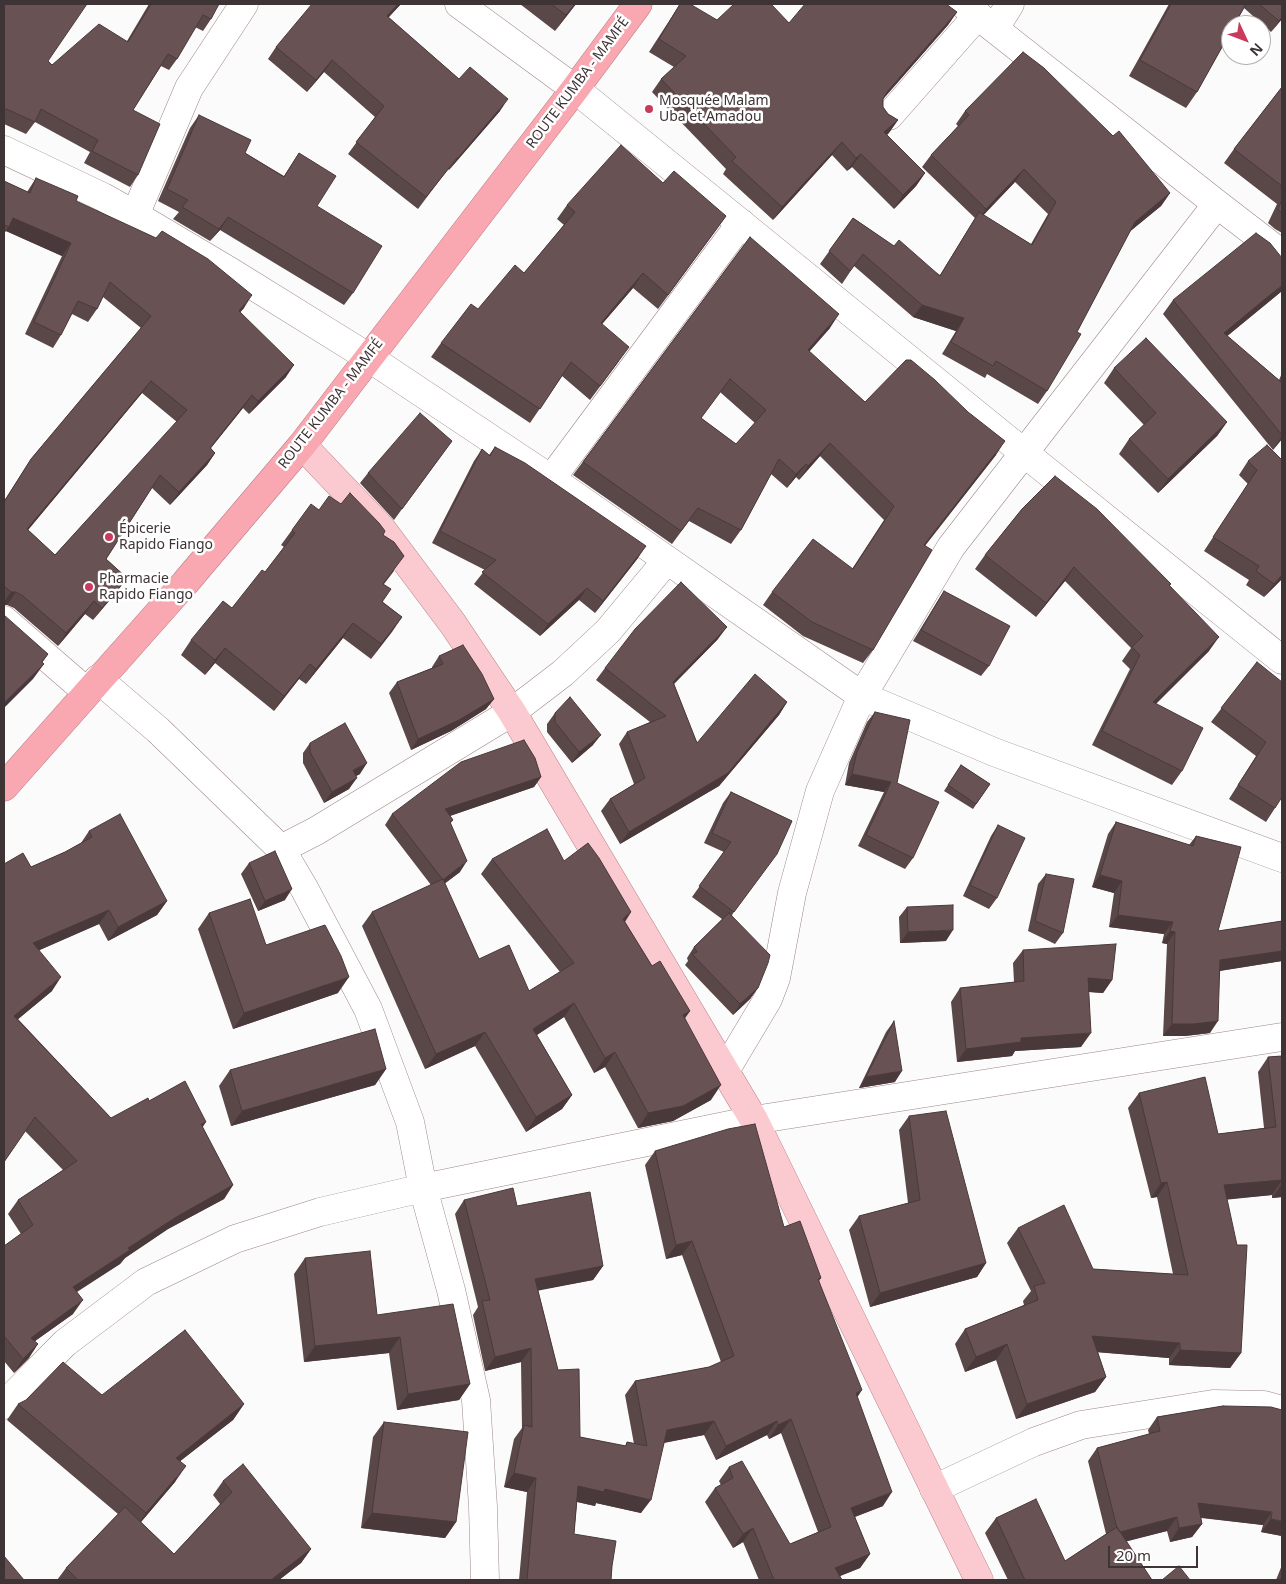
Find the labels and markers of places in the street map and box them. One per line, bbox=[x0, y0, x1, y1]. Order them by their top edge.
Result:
place label: Mosquée Malam Uba et Amadou bbox=[659, 93, 769, 125]
marker: Mosquée Malam Uba et Amadou bbox=[643, 103, 655, 115]
place label: Épicerie Rapido Fiango bbox=[119, 521, 213, 554]
marker: Épicerie Rapido Fiango bbox=[103, 531, 115, 543]
place label: Pharmacie Rapido Fiango bbox=[99, 571, 193, 604]
marker: Pharmacie Rapido Fiango bbox=[83, 581, 95, 593]

